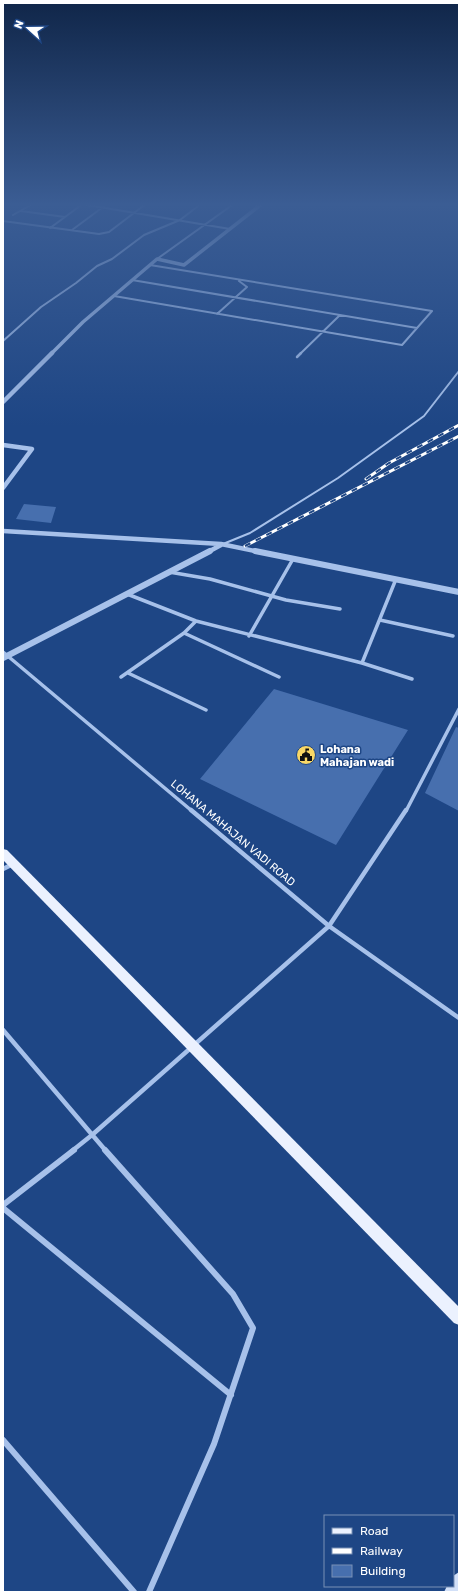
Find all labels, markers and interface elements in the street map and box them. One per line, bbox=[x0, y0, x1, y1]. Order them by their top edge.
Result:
north arrow bbox=[8, 8, 48, 48]
text: N bbox=[12, 18, 27, 31]
place label: Lohana Mahajan wadi bbox=[320, 743, 394, 769]
public building icon: Lohana Mahajan wadi bbox=[295, 744, 317, 766]
street label: LOHANA MAHAJAN VADI ROAD bbox=[168, 777, 298, 889]
legend bbox=[324, 1515, 454, 1587]
text: Road bbox=[360, 1524, 388, 1538]
text: Railway bbox=[360, 1544, 403, 1558]
text: Building bbox=[360, 1564, 406, 1578]

